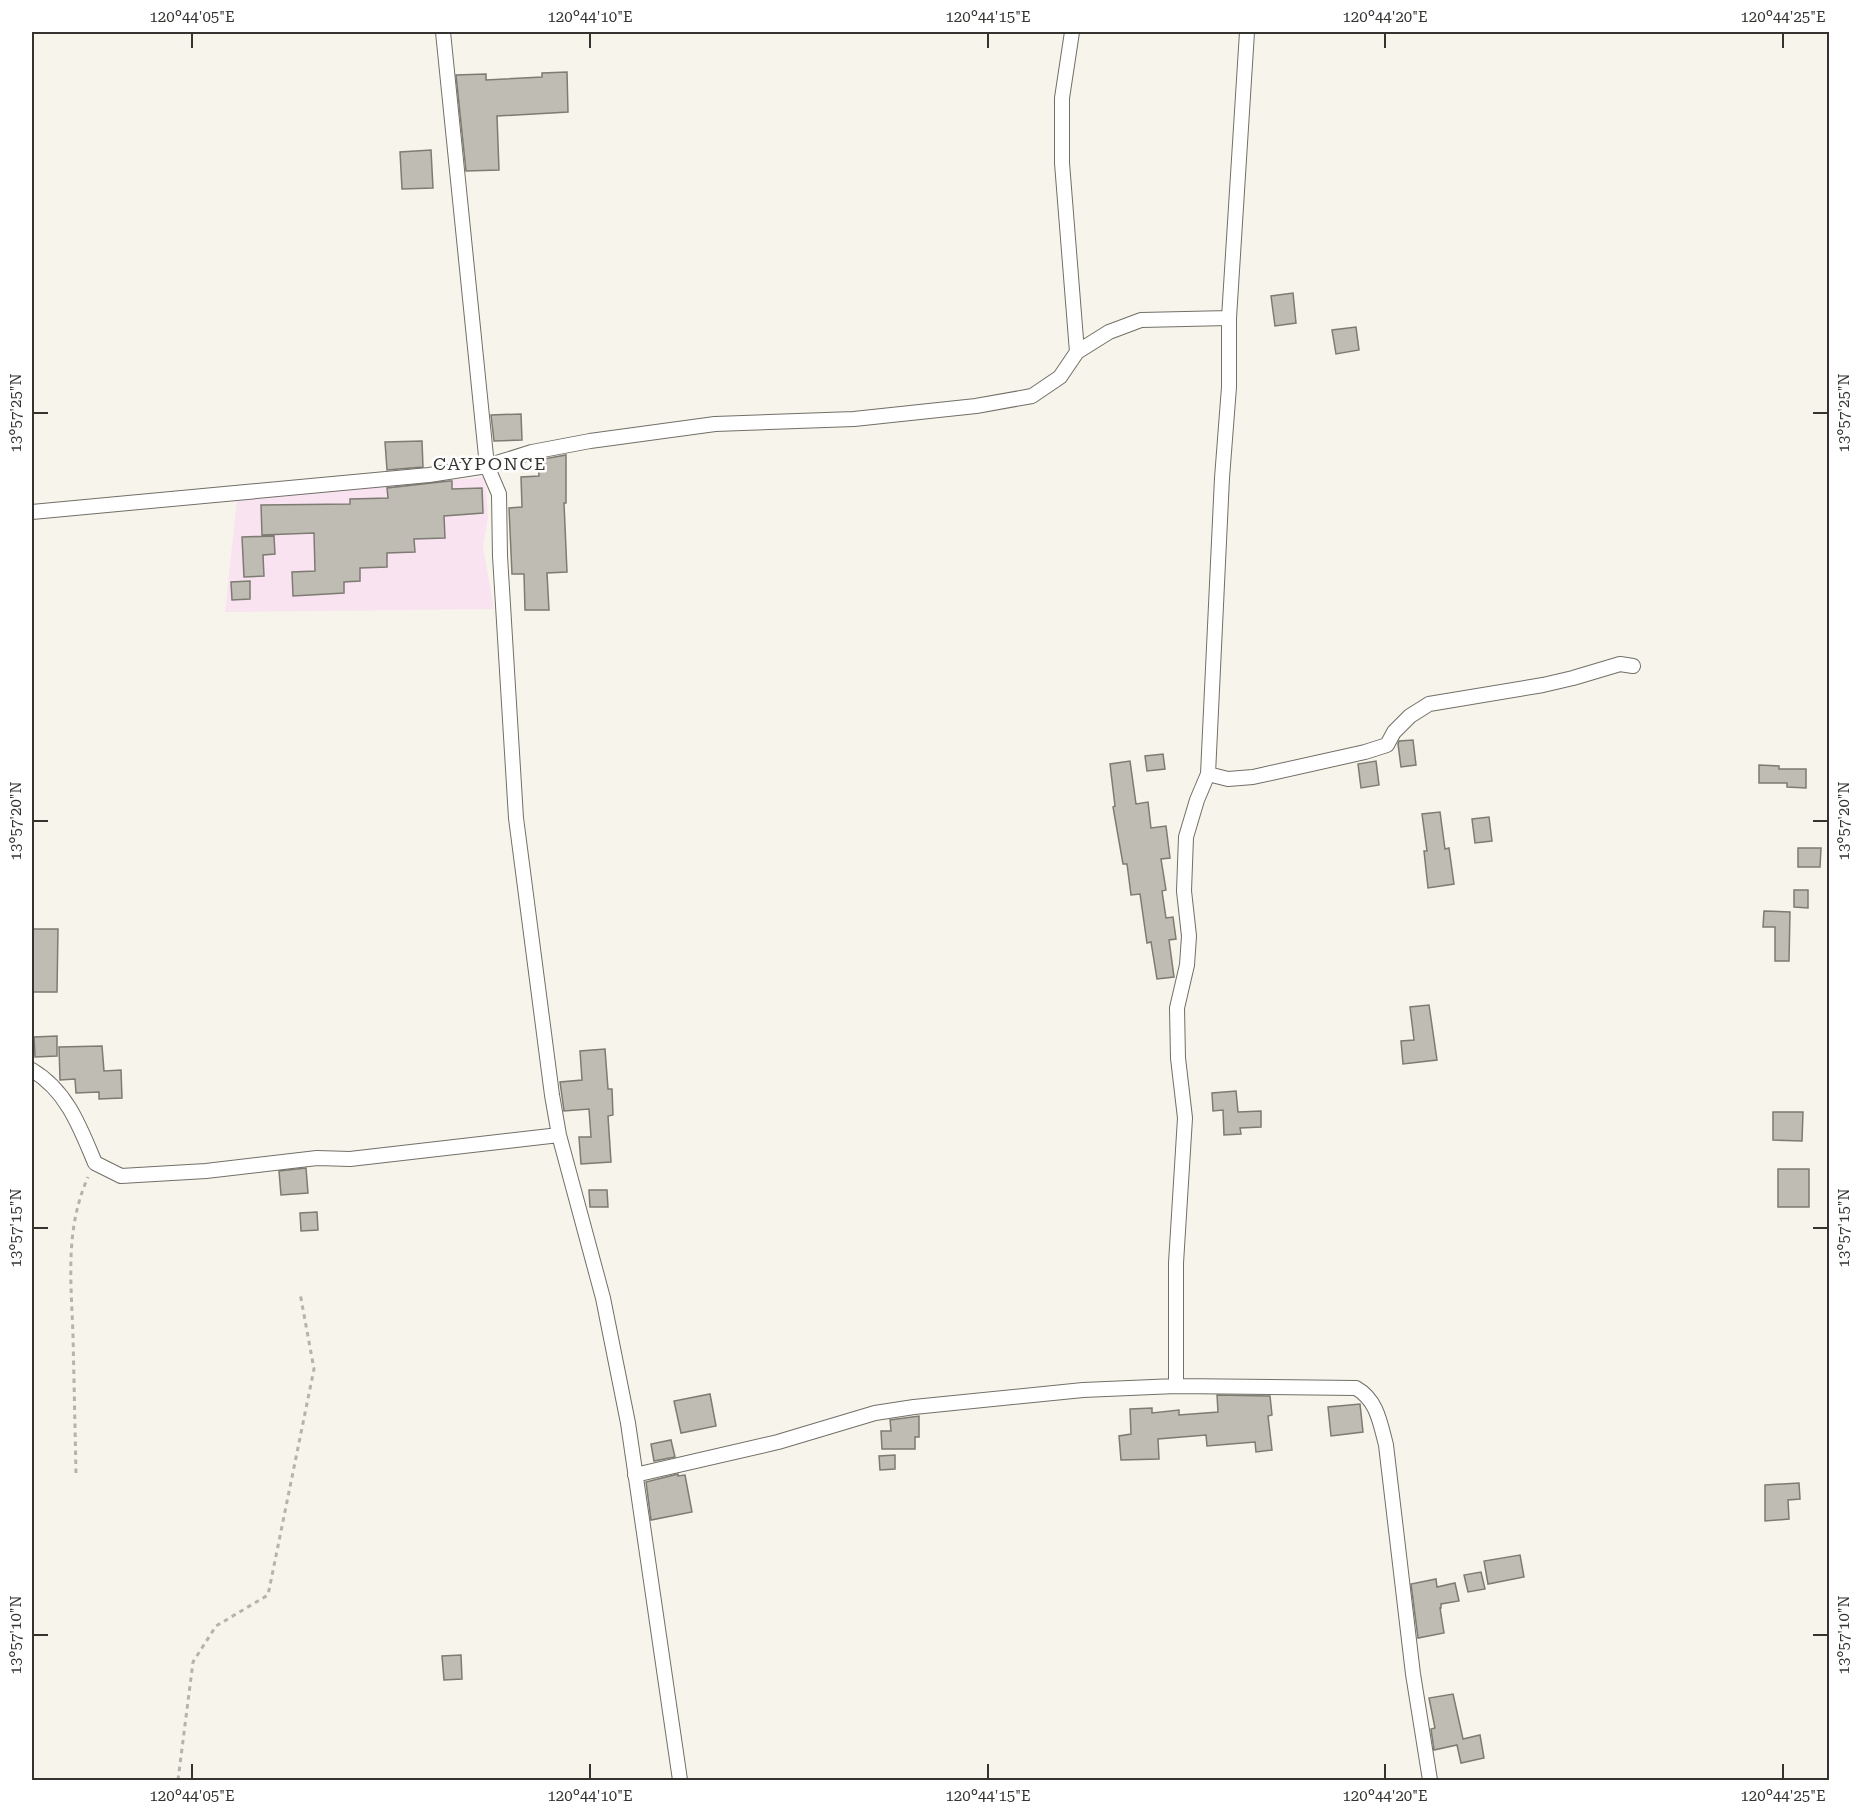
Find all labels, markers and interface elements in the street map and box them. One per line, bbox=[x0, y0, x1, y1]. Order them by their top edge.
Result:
text: 120°44'05"E bbox=[149, 8, 235, 26]
text: 120°44'10"E bbox=[547, 8, 633, 26]
text: 120°44'15"E bbox=[945, 8, 1031, 26]
text: 120°44'20"E bbox=[1342, 8, 1428, 26]
text: 120°44'25"E bbox=[1740, 8, 1826, 26]
text: 13°57'25"N bbox=[7, 373, 25, 453]
text: 13°57'25"N bbox=[1835, 373, 1853, 453]
district label: CAYPONCE bbox=[433, 453, 547, 474]
text: 13°57'20"N bbox=[7, 781, 25, 861]
text: 13°57'20"N bbox=[1835, 781, 1853, 861]
text: 13°57'15"N bbox=[7, 1188, 25, 1268]
text: 13°57'15"N bbox=[1835, 1188, 1853, 1268]
text: 13°57'10"N bbox=[7, 1595, 25, 1675]
text: 13°57'10"N bbox=[1835, 1595, 1853, 1675]
text: 120°44'05"E bbox=[149, 1787, 235, 1805]
text: 120°44'10"E bbox=[547, 1787, 633, 1805]
text: 120°44'15"E bbox=[945, 1787, 1031, 1805]
text: 120°44'20"E bbox=[1342, 1787, 1428, 1805]
text: 120°44'25"E bbox=[1740, 1787, 1826, 1805]

